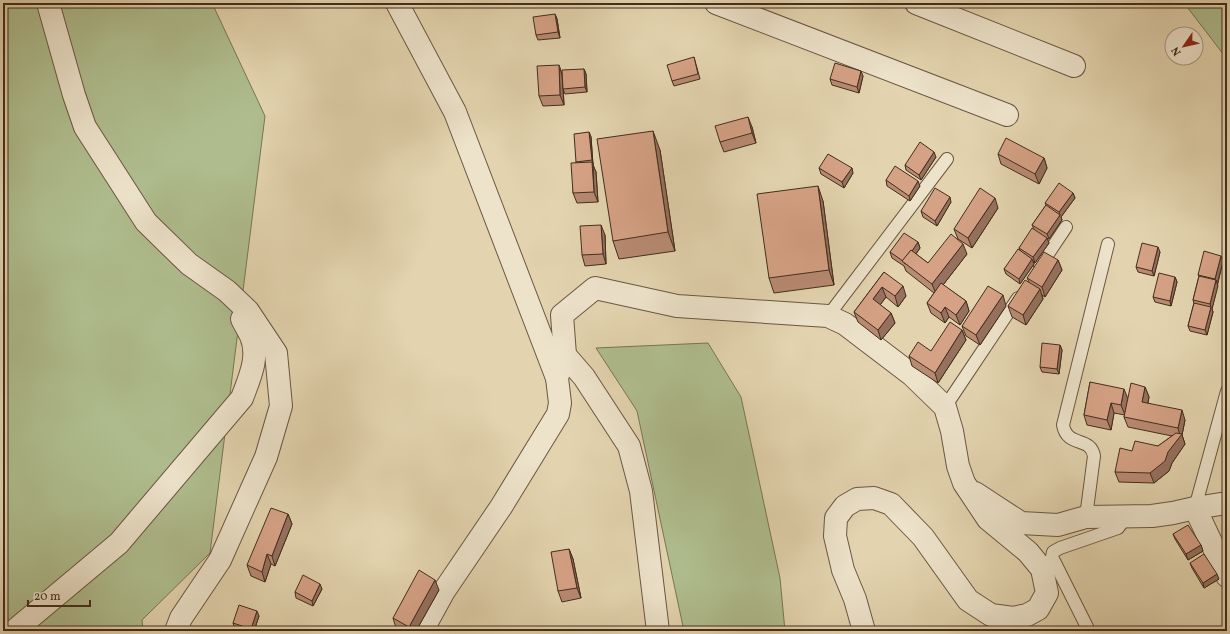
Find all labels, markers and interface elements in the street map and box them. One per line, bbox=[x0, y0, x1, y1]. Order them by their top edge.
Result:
north arrow bbox=[1164, 26, 1204, 66]
text: N bbox=[1168, 43, 1185, 58]
scale bar bbox=[28, 582, 90, 608]
text: 20 m bbox=[34, 589, 61, 605]

